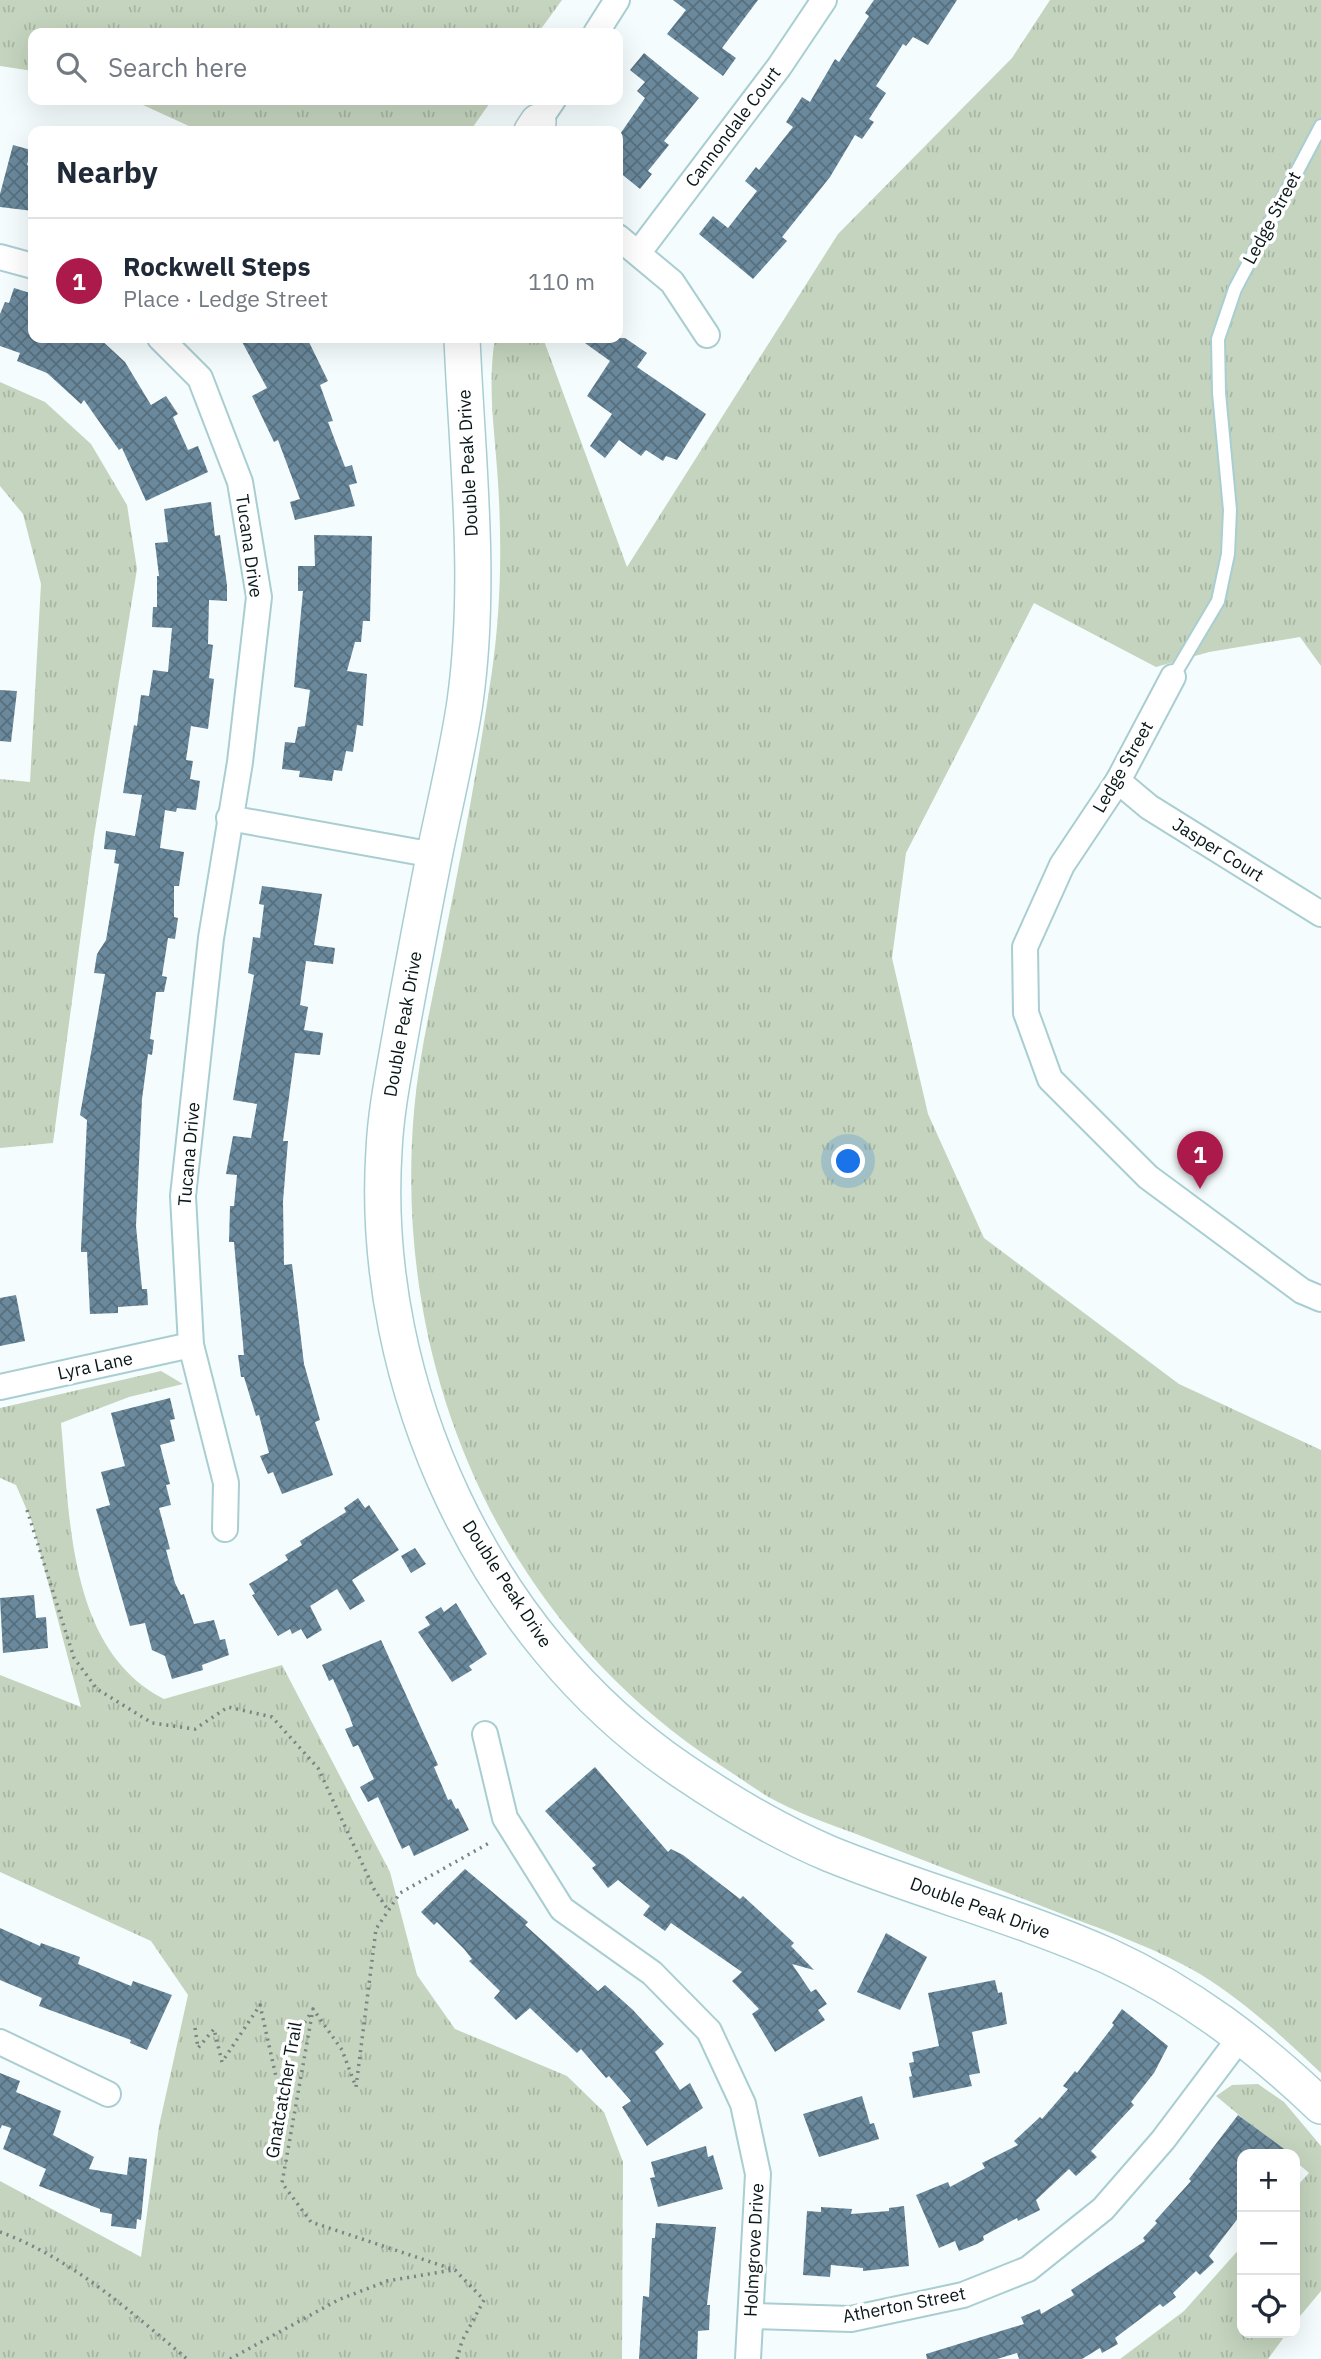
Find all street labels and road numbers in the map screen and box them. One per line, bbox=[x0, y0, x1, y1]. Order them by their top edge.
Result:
street label: Cannondale Court bbox=[680, 62, 785, 192]
street label: Ledge Street bbox=[1237, 167, 1306, 268]
street label: Double Peak Drive bbox=[452, 389, 483, 537]
street label: Tucana Drive bbox=[231, 493, 268, 599]
street label: Ledge Street bbox=[1087, 717, 1158, 817]
street label: Jasper Court bbox=[1168, 812, 1268, 887]
street label: Double Peak Drive bbox=[378, 949, 427, 1098]
street label: Tucana Drive bbox=[173, 1101, 205, 1207]
street label: Lyra Lane bbox=[55, 1346, 135, 1385]
street label: Double Peak Drive bbox=[458, 1516, 557, 1652]
street label: Double Peak Drive bbox=[907, 1872, 1053, 1944]
street label: Gnatcatcher Trail bbox=[260, 2020, 307, 2160]
street label: Holmgrove Drive bbox=[739, 2182, 768, 2317]
street label: Atherton Street bbox=[840, 2281, 967, 2328]

